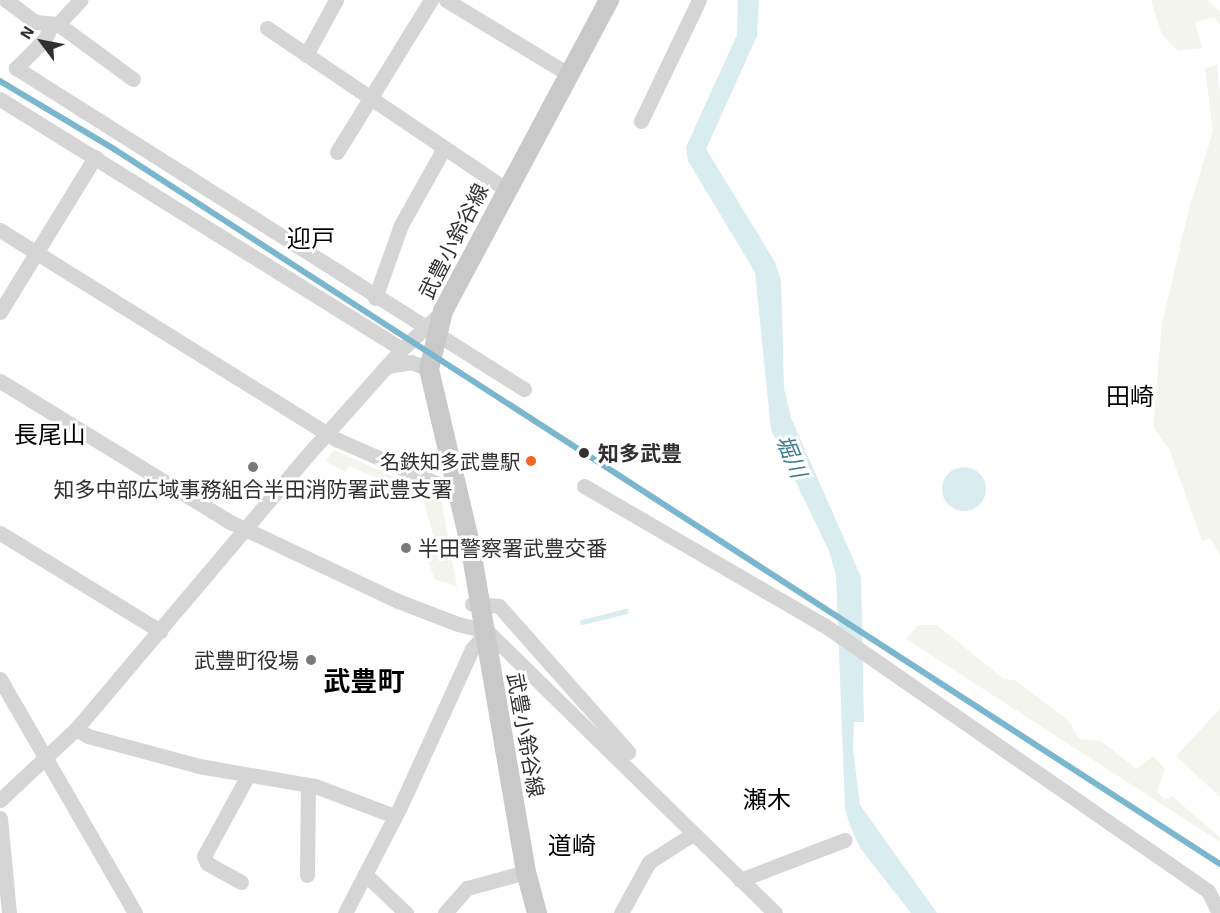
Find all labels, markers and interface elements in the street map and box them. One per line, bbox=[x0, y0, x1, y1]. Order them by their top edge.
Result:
north arrow bbox=[12, 12, 72, 72]
text: N bbox=[15, 22, 37, 42]
street label: 武豊小鈴谷線 bbox=[413, 179, 493, 303]
district label: 迎戸 bbox=[287, 224, 335, 252]
district label: 田崎 bbox=[1106, 382, 1154, 410]
district label: 長尾山 bbox=[14, 420, 86, 448]
water label: 堀川 bbox=[771, 431, 813, 481]
place label: 知多武豊 bbox=[598, 440, 682, 466]
marker: 知多武豊 bbox=[575, 444, 593, 462]
place label: 名鉄知多武豊駅 bbox=[380, 449, 520, 473]
marker: 名鉄知多武豊駅 bbox=[525, 455, 537, 467]
marker: 知多中部広域事務組合半田消防署武豊支署 bbox=[246, 460, 260, 474]
place label: 知多中部広域事務組合半田消防署武豊支署 bbox=[54, 476, 452, 502]
place label: 半田警察署武豊交番 bbox=[418, 535, 607, 561]
marker: 半田警察署武豊交番 bbox=[399, 541, 413, 555]
place label: 武豊町役場 bbox=[194, 647, 299, 673]
marker: 武豊町役場 bbox=[304, 653, 318, 667]
district label: 武豊町 bbox=[324, 665, 404, 697]
street label: 武豊小鈴谷線 bbox=[503, 671, 549, 799]
district label: 瀬木 bbox=[743, 785, 791, 813]
district label: 道崎 bbox=[548, 831, 596, 859]

